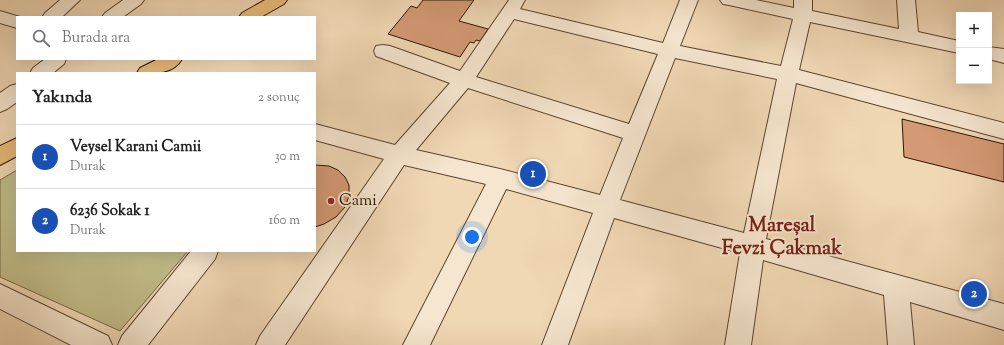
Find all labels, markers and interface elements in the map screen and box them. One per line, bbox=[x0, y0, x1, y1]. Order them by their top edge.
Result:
map controls bbox=[956, 12, 992, 84]
button: + bbox=[956, 12, 992, 48]
search box bbox=[16, 16, 316, 60]
icon: search bbox=[30, 27, 52, 49]
text: Burada ara bbox=[62, 28, 130, 49]
button: − bbox=[956, 48, 992, 84]
text: Yakında bbox=[32, 86, 92, 110]
text: 2 sonuç bbox=[258, 89, 300, 107]
text: Veysel Karani Camii bbox=[70, 137, 201, 158]
text: 1 bbox=[43, 148, 47, 166]
text: 30 m bbox=[274, 148, 300, 166]
text: Durak bbox=[70, 158, 106, 176]
pin: 1 bbox=[520, 159, 546, 189]
place label: Cami bbox=[339, 190, 377, 213]
marker: Cami bbox=[326, 196, 336, 206]
text: 6236 Sokak 1 bbox=[70, 201, 150, 222]
text: 2 bbox=[42, 212, 48, 230]
text: 160 m bbox=[269, 212, 300, 230]
district label: Mareşal Fevzi Çakmak bbox=[722, 212, 842, 264]
text: Durak bbox=[70, 222, 106, 240]
your location bbox=[462, 227, 482, 247]
pin: 2 bbox=[961, 279, 987, 309]

